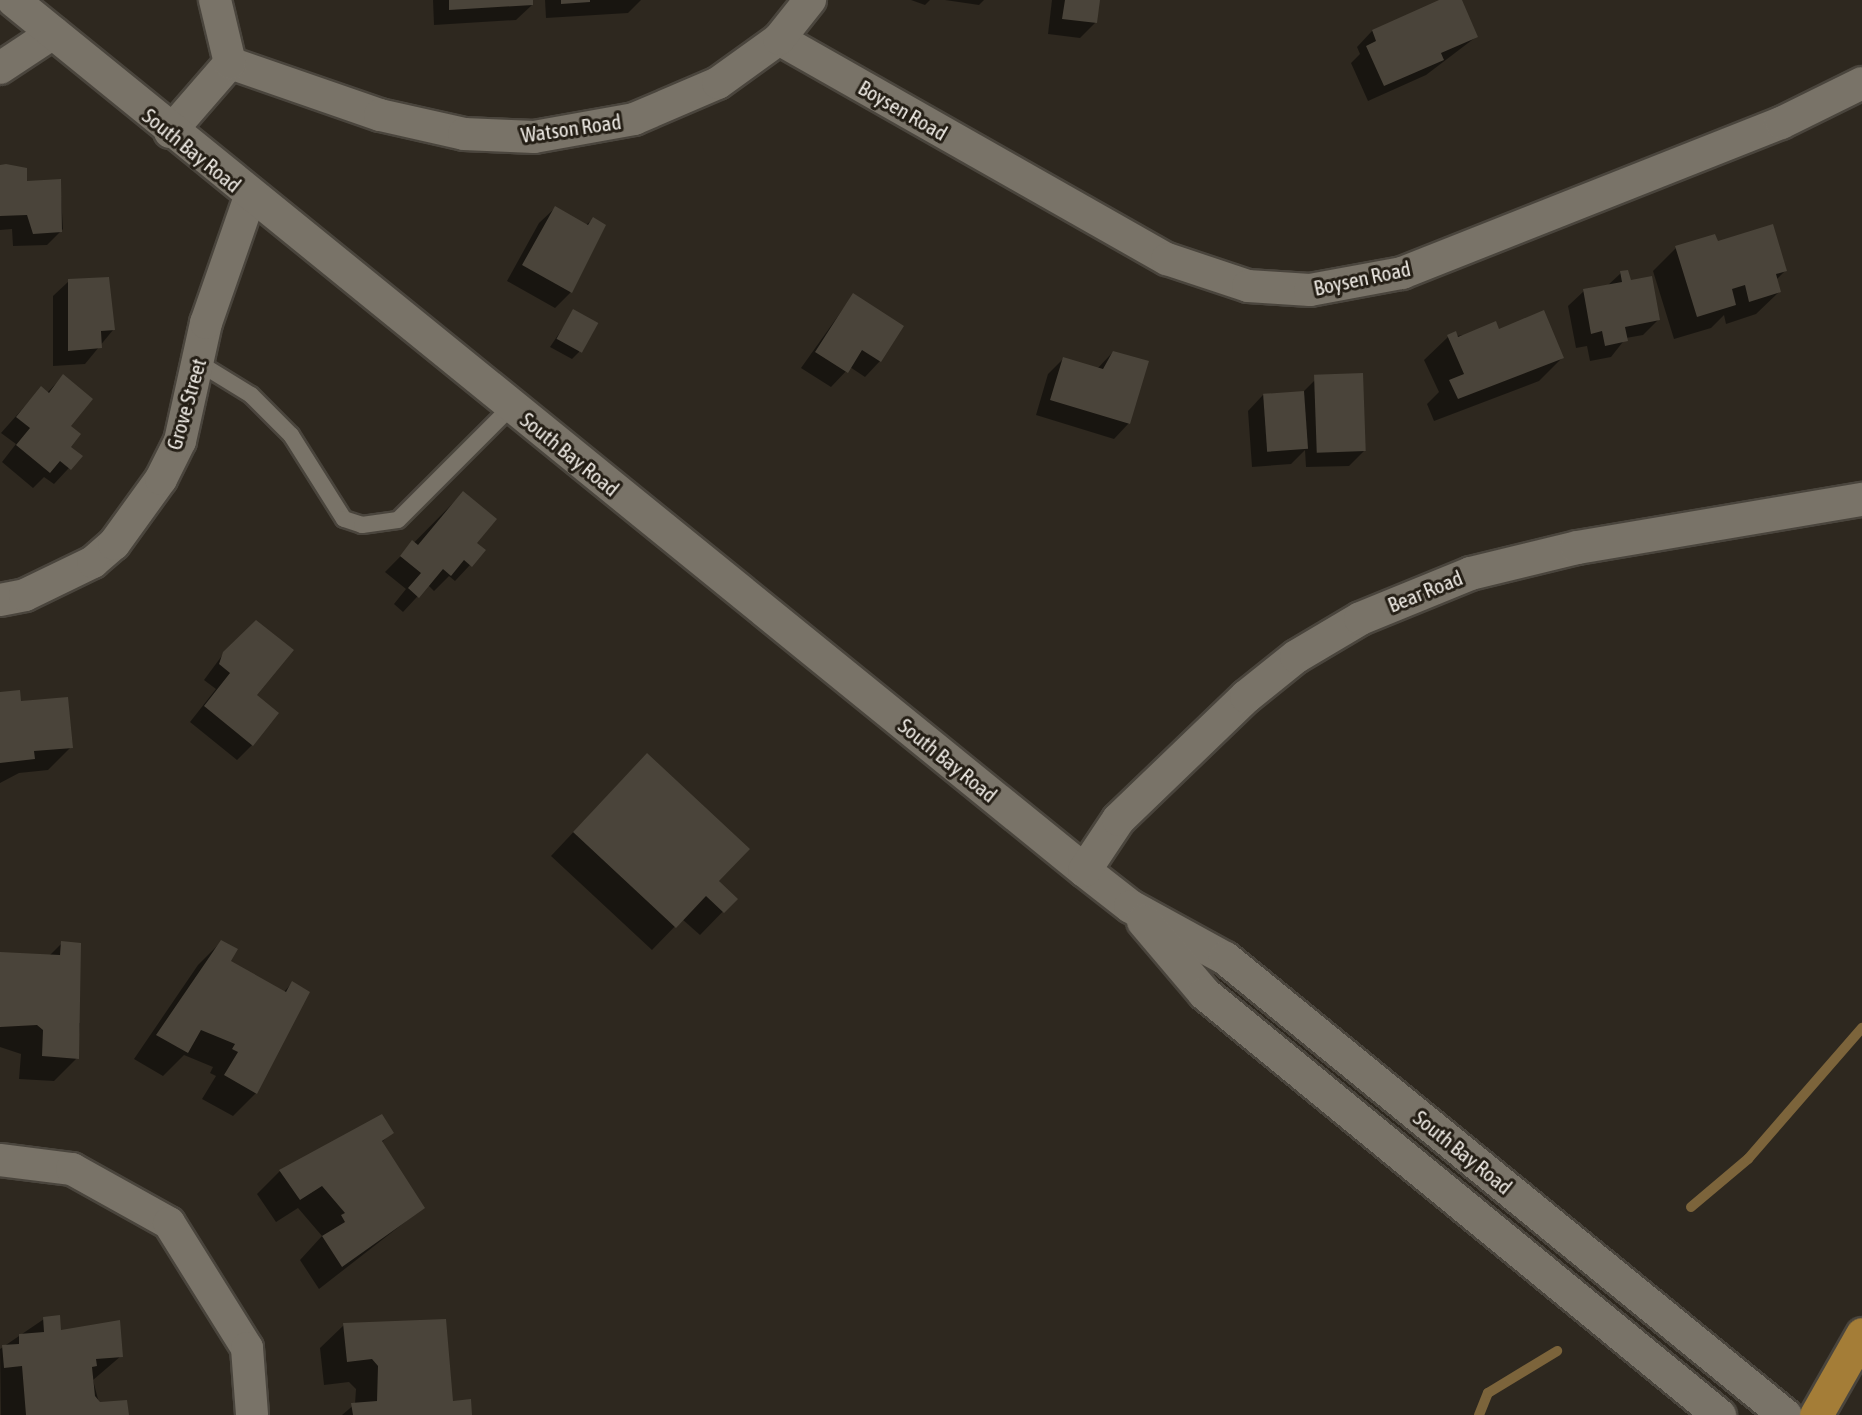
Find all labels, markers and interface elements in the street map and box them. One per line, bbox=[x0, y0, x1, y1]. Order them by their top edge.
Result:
street label: Boysen Road bbox=[854, 74, 952, 146]
street label: South Bay Road bbox=[138, 103, 246, 197]
street label: Watson Road bbox=[519, 109, 623, 147]
street label: Boysen Road bbox=[1311, 255, 1413, 301]
street label: Grove Street bbox=[161, 355, 211, 453]
street label: South Bay Road bbox=[516, 407, 624, 501]
street label: Bear Road bbox=[1384, 565, 1466, 617]
street label: South Bay Road bbox=[894, 713, 1002, 807]
street label: South Bay Road bbox=[1409, 1105, 1517, 1199]

